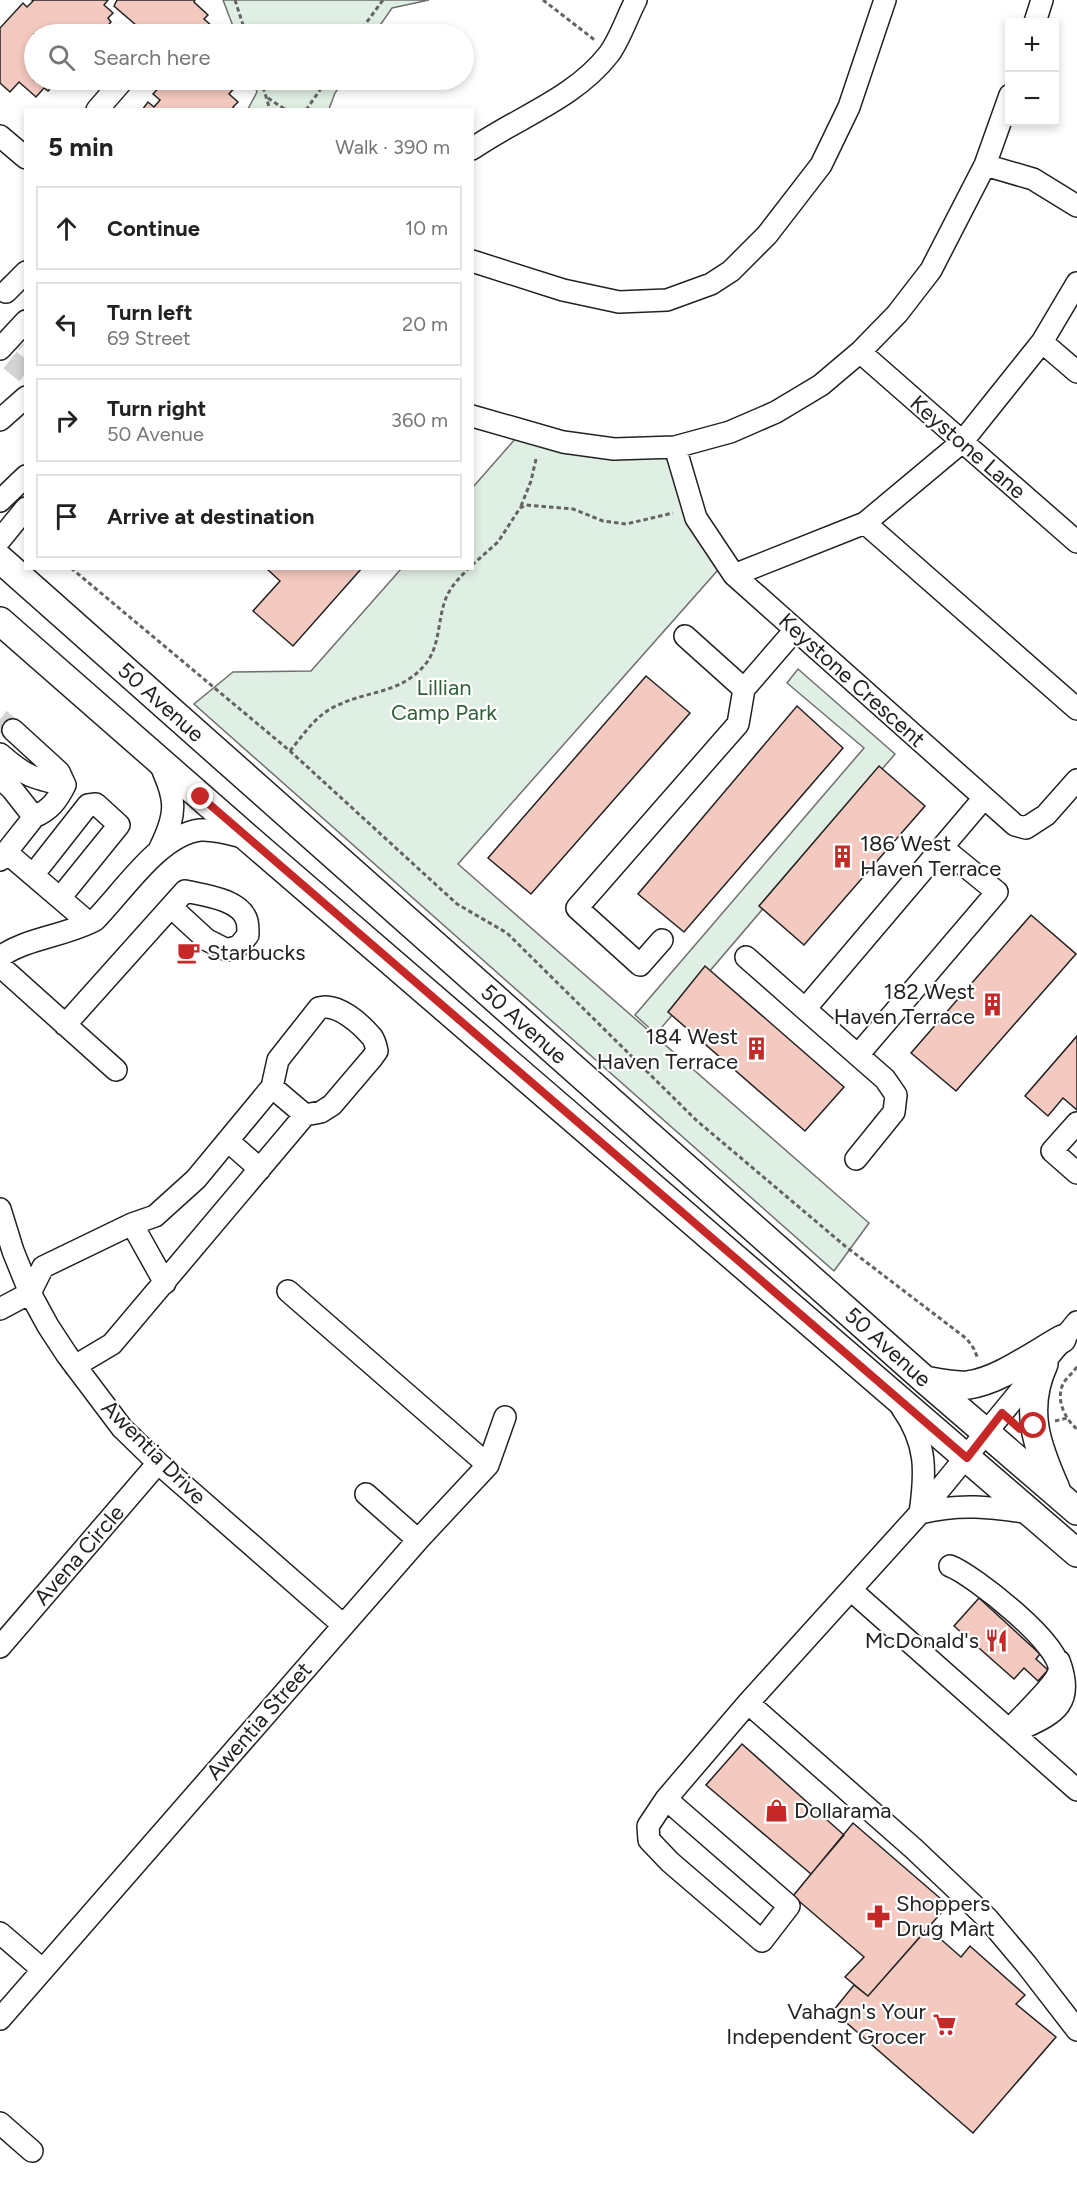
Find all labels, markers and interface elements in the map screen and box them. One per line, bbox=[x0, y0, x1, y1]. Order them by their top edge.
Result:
map controls bbox=[1005, 18, 1059, 126]
button: + bbox=[1005, 18, 1059, 72]
search box bbox=[24, 24, 474, 90]
icon: search bbox=[45, 41, 78, 74]
text: Search here bbox=[93, 44, 211, 71]
button: − bbox=[1005, 72, 1059, 126]
text: 5 min bbox=[48, 131, 114, 163]
text: Walk · 390 m bbox=[335, 135, 450, 159]
icon: ahead bbox=[50, 212, 83, 245]
text: Continue bbox=[107, 215, 200, 242]
text: 10 m bbox=[405, 216, 448, 240]
text: Turn left bbox=[107, 299, 193, 326]
icon: left bbox=[50, 308, 83, 341]
text: 20 m bbox=[402, 312, 448, 336]
text: 69 Street bbox=[107, 326, 191, 350]
street label: Keystone Lane bbox=[905, 389, 1031, 505]
text: Turn right bbox=[107, 395, 206, 422]
icon: right bbox=[50, 404, 83, 437]
text: 360 m bbox=[391, 408, 448, 432]
text: 50 Avenue bbox=[107, 422, 204, 446]
icon: arrive bbox=[50, 500, 83, 533]
text: Arrive at destination bbox=[107, 503, 315, 530]
street label: Keystone Crescent bbox=[773, 607, 931, 753]
street label: 50 Avenue bbox=[112, 656, 210, 748]
park label: Lillian Camp Park bbox=[391, 674, 497, 726]
route end bbox=[187, 783, 213, 809]
place label: 186 West Haven Terrace bbox=[860, 830, 1001, 882]
building icon: 186 West Haven Terrace bbox=[829, 843, 855, 869]
cafe icon: Starbucks bbox=[176, 939, 202, 965]
place label: Starbucks bbox=[207, 939, 305, 966]
street label: 50 Avenue bbox=[475, 978, 573, 1070]
place label: 182 West Haven Terrace bbox=[834, 978, 975, 1030]
building icon: 182 West Haven Terrace bbox=[980, 991, 1006, 1017]
place label: 184 West Haven Terrace bbox=[597, 1023, 738, 1075]
building icon: 184 West Haven Terrace bbox=[743, 1036, 769, 1062]
street label: 50 Avenue bbox=[839, 1301, 937, 1393]
street label: Awentia Drive bbox=[96, 1394, 212, 1510]
route start bbox=[1020, 1412, 1046, 1438]
street label: Avena Circle bbox=[28, 1499, 130, 1611]
place label: McDonald's bbox=[865, 1627, 979, 1654]
restaurant icon: McDonald's bbox=[984, 1627, 1010, 1653]
street label: Awentia Street bbox=[200, 1656, 318, 1786]
shop icon: Dollarama bbox=[763, 1797, 789, 1823]
place label: Dollarama bbox=[794, 1797, 891, 1824]
place label: Shoppers Drug Mart bbox=[896, 1890, 995, 1942]
pharmacy icon: Shoppers Drug Mart bbox=[865, 1903, 891, 1929]
place label: Vahagn's Your Independent Grocer bbox=[726, 1998, 927, 2050]
supermarket icon: Vahagn's Your Independent Grocer bbox=[931, 2011, 957, 2037]

